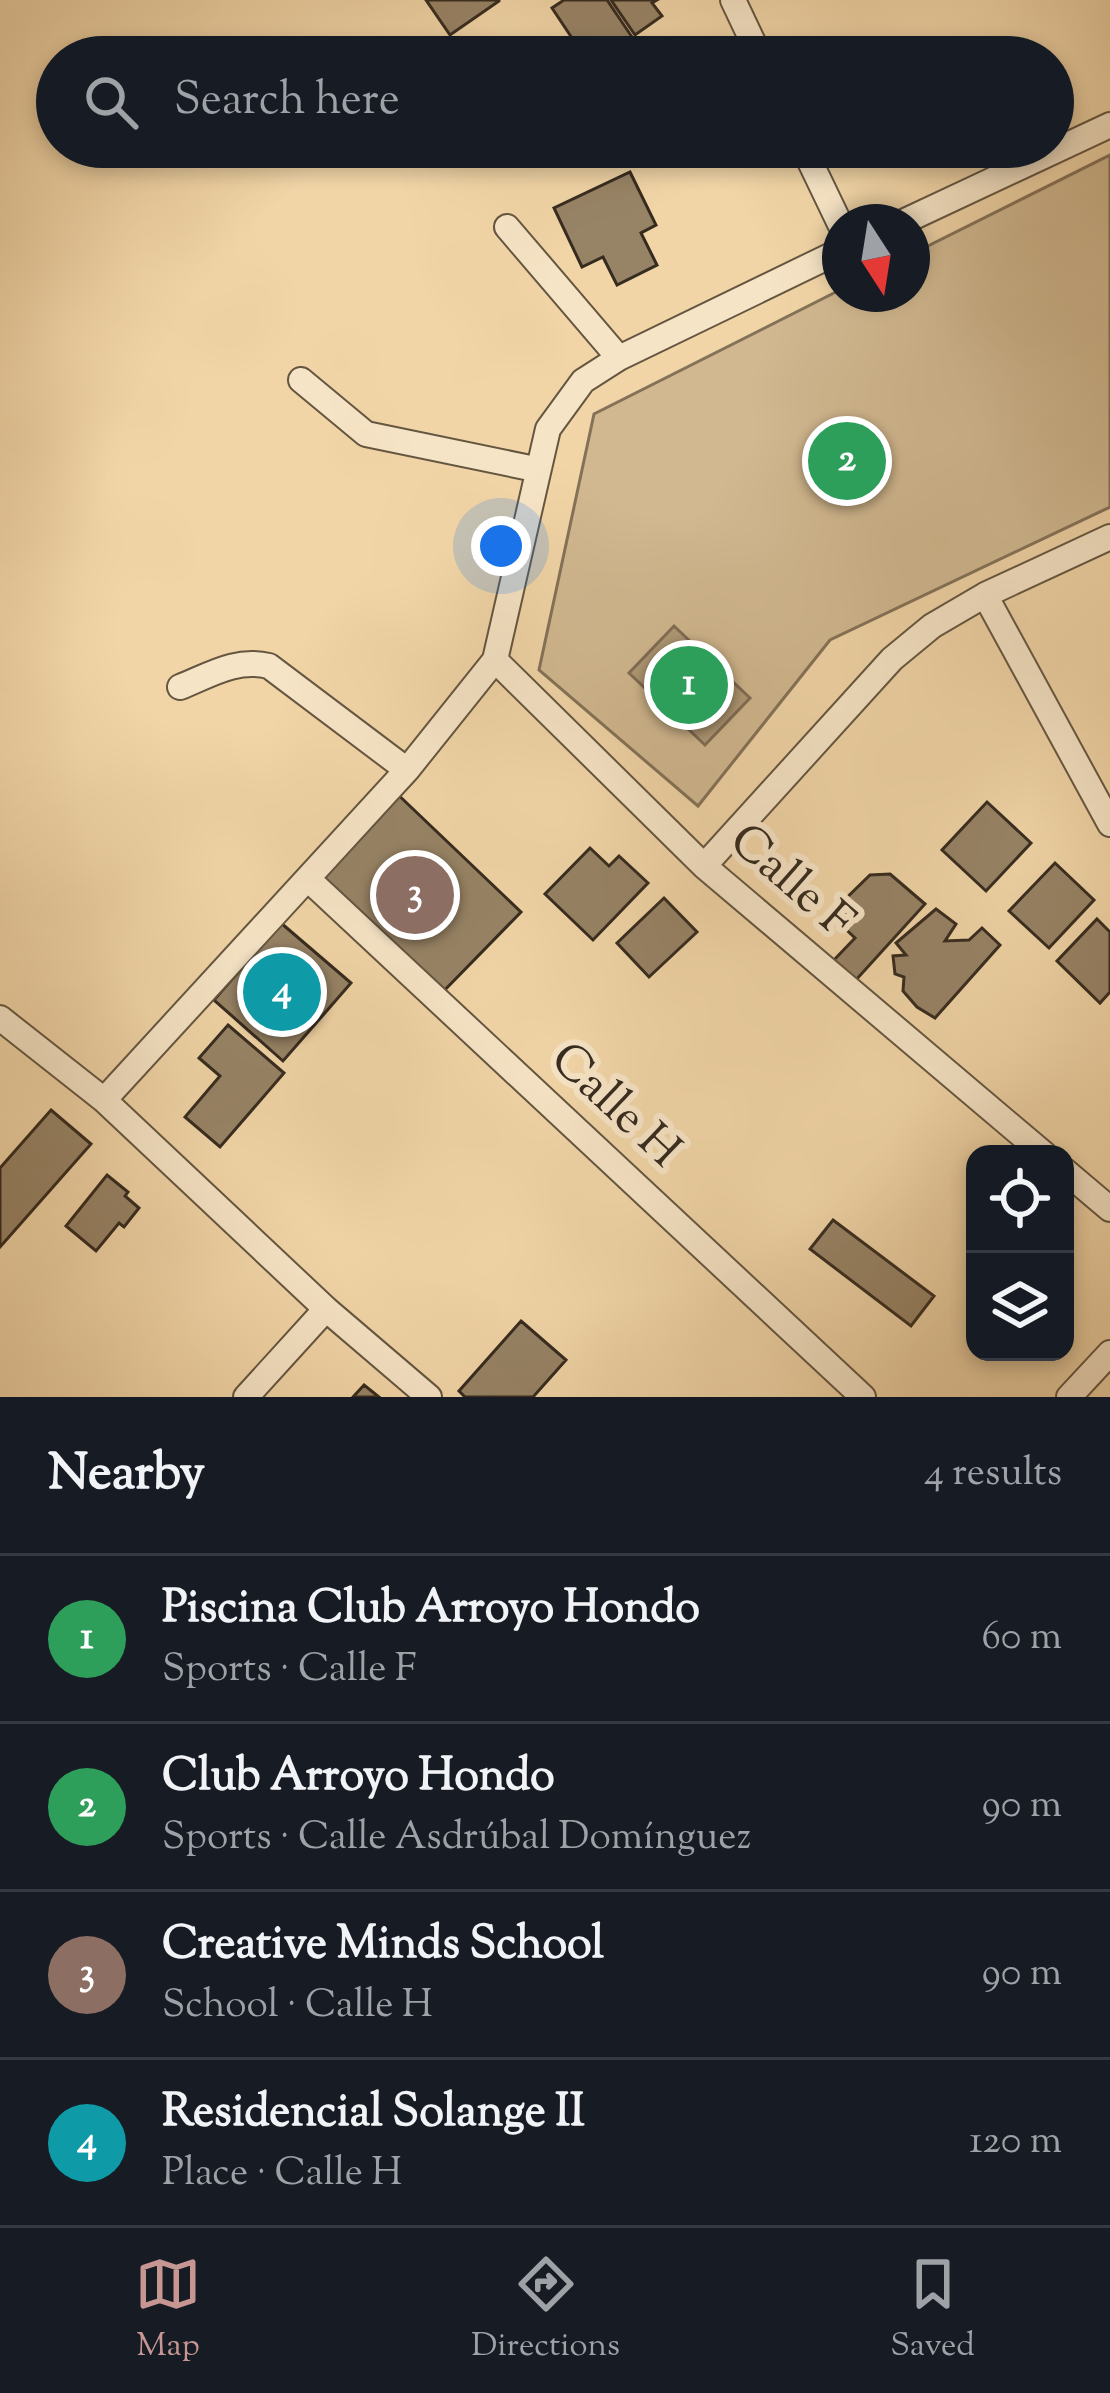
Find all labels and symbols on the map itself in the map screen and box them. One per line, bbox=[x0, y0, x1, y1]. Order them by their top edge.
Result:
north arrow bbox=[822, 204, 930, 312]
pin: 2 bbox=[808, 416, 886, 506]
your location bbox=[471, 516, 531, 576]
pin: 1 bbox=[650, 640, 728, 730]
street label: Calle F bbox=[712, 809, 868, 957]
pin: 3 bbox=[376, 850, 454, 940]
pin: 4 bbox=[243, 947, 321, 1037]
street label: Calle H bbox=[533, 1028, 695, 1186]

